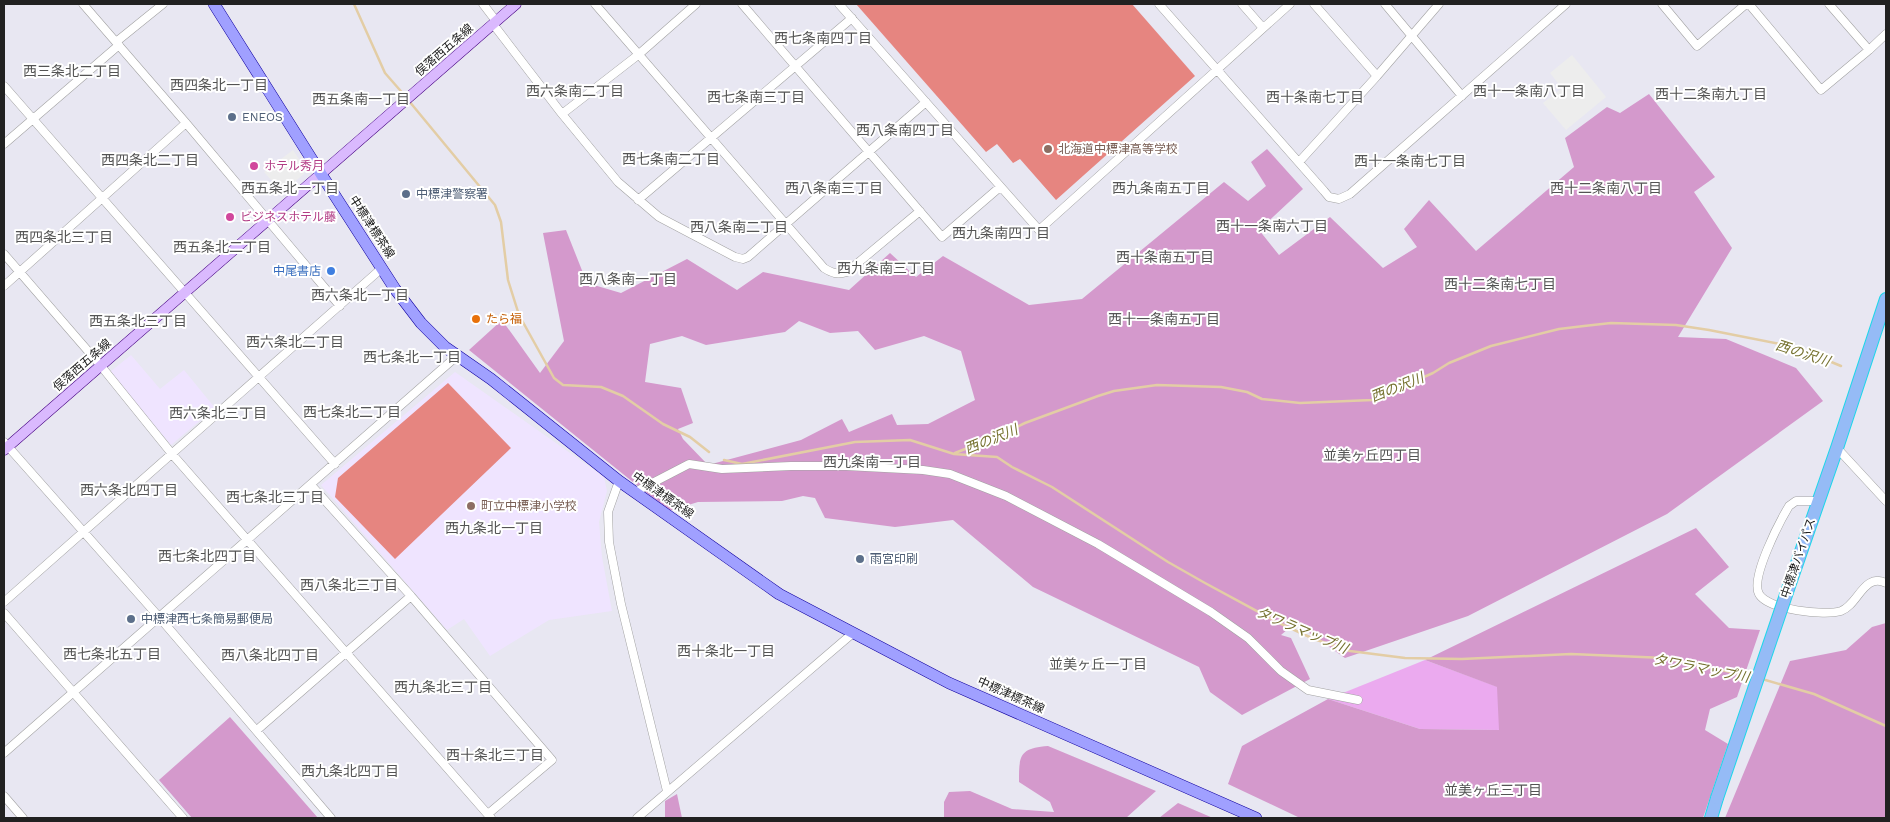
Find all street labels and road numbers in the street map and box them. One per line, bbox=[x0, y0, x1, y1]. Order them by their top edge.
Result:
street label: 俣落西五条線 bbox=[412, 21, 476, 79]
street label: 中標津標茶線 bbox=[347, 193, 397, 261]
street label: 俣落西五条線 bbox=[50, 336, 114, 394]
street label: 中標津標茶線 bbox=[629, 469, 697, 521]
street label: 中標津バイパス bbox=[1778, 516, 1818, 600]
street label: 中標津標茶線 bbox=[975, 674, 1047, 716]

